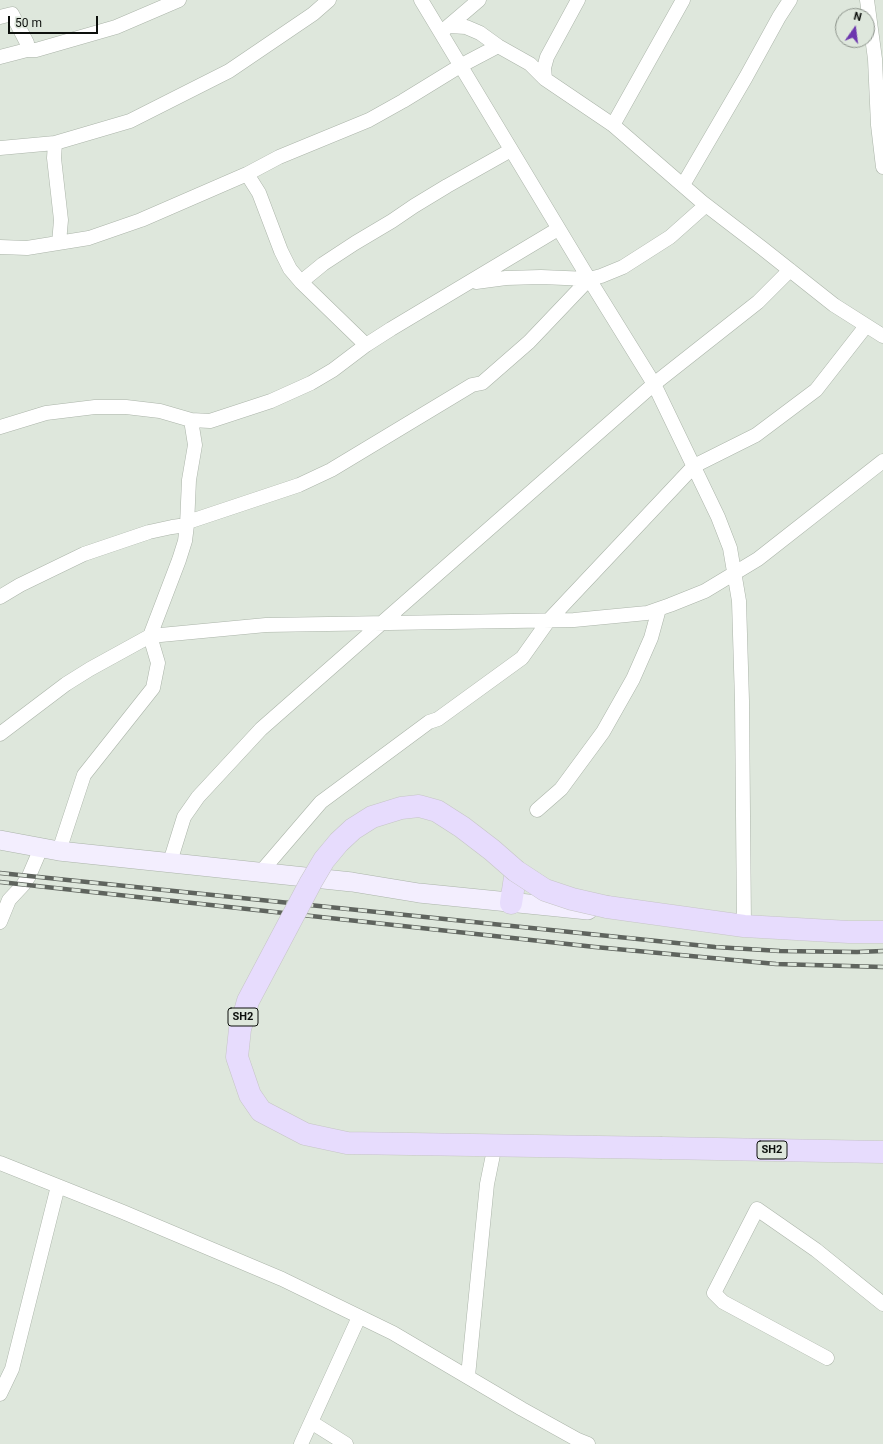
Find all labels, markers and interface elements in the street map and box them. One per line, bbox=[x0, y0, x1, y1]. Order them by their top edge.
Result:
scale bar bbox=[10, 8, 100, 34]
north arrow bbox=[835, 8, 875, 48]
text: N bbox=[852, 10, 863, 24]
text: 50 m bbox=[15, 16, 42, 30]
road number: SH2 bbox=[228, 1008, 258, 1026]
road number: SH2 bbox=[757, 1141, 787, 1159]

